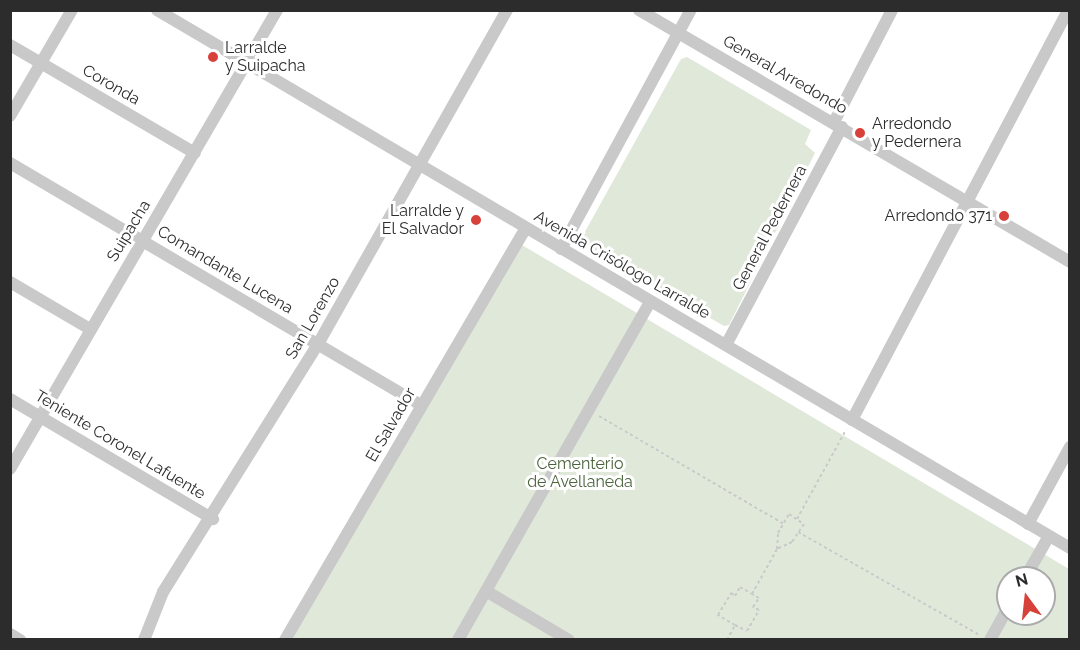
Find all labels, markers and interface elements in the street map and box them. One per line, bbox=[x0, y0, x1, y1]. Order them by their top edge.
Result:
street label: General Arredondo bbox=[719, 31, 851, 119]
place label: Larralde y Suipacha bbox=[225, 38, 306, 76]
marker: Larralde y Suipacha bbox=[206, 50, 220, 64]
street label: Coronda bbox=[79, 61, 143, 109]
place label: Arredondo y Pedernera bbox=[872, 114, 962, 152]
marker: Arredondo y Pedernera bbox=[853, 126, 867, 140]
street label: General Pedernera bbox=[729, 162, 811, 294]
street label: Suipacha bbox=[103, 197, 155, 265]
place label: Larralde y El Salvador bbox=[381, 201, 464, 239]
place label: Arredondo 371 bbox=[885, 206, 992, 226]
street label: Avenida Crisólogo Larralde bbox=[531, 207, 713, 323]
marker: Arredondo 371 bbox=[997, 209, 1011, 223]
marker: Larralde y El Salvador bbox=[469, 213, 483, 227]
street label: Comandante Lucena bbox=[154, 222, 296, 318]
street label: San Lorenzo bbox=[282, 273, 344, 363]
street label: El Salvador bbox=[362, 384, 420, 466]
street label: Teniente Coronel Lafuente bbox=[31, 386, 209, 504]
park label: Cementerio de Avellaneda bbox=[527, 454, 633, 492]
north arrow bbox=[996, 566, 1056, 626]
text: N bbox=[1013, 569, 1030, 591]

